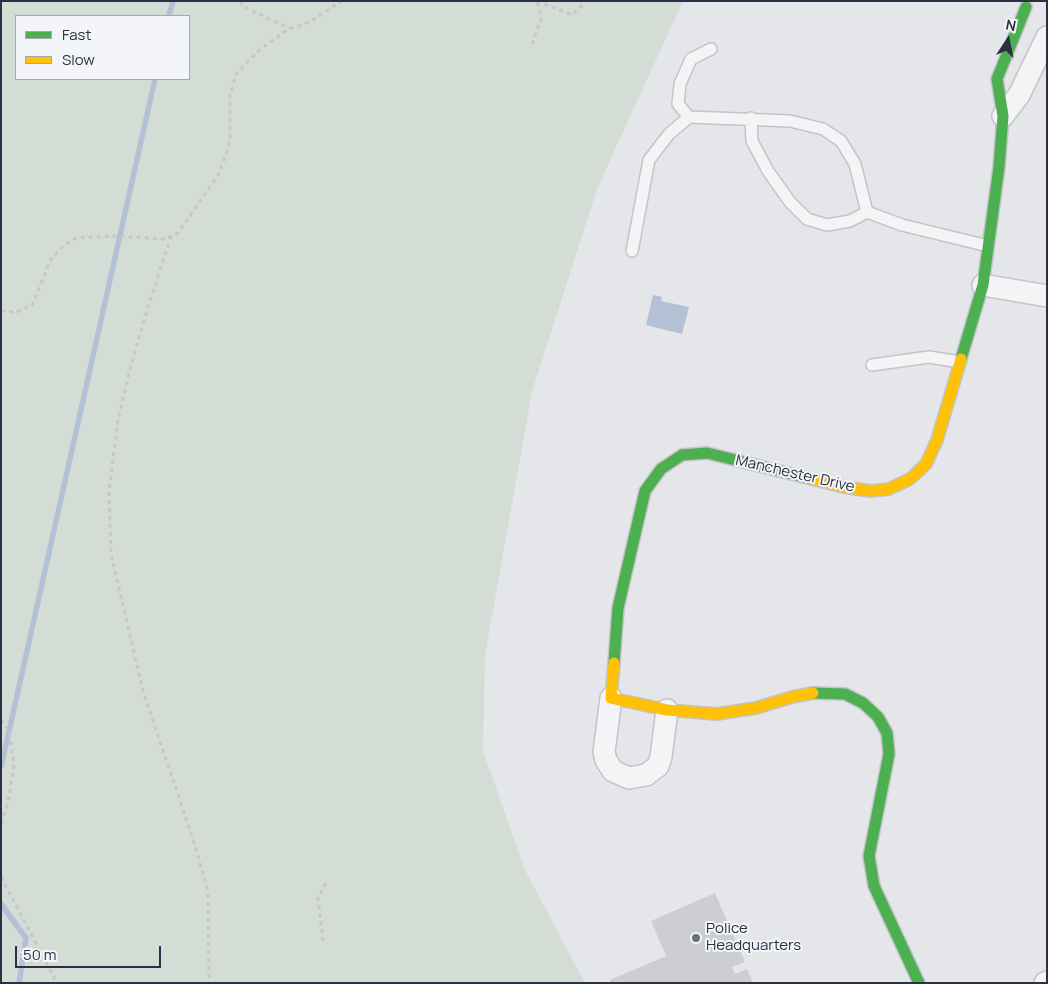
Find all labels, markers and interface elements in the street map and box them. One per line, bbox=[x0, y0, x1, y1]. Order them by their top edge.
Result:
text: N bbox=[1004, 14, 1018, 35]
legend bbox=[15, 15, 190, 80]
north arrow bbox=[983, 15, 1033, 65]
text: Fast bbox=[62, 24, 91, 45]
text: Slow bbox=[62, 49, 95, 70]
street label: Manchester Drive bbox=[734, 452, 856, 496]
place label: Police Headquarters bbox=[706, 920, 801, 955]
marker: Police Headquarters bbox=[690, 932, 702, 944]
scale bar bbox=[18, 936, 164, 968]
text: 50 m bbox=[23, 944, 57, 965]

